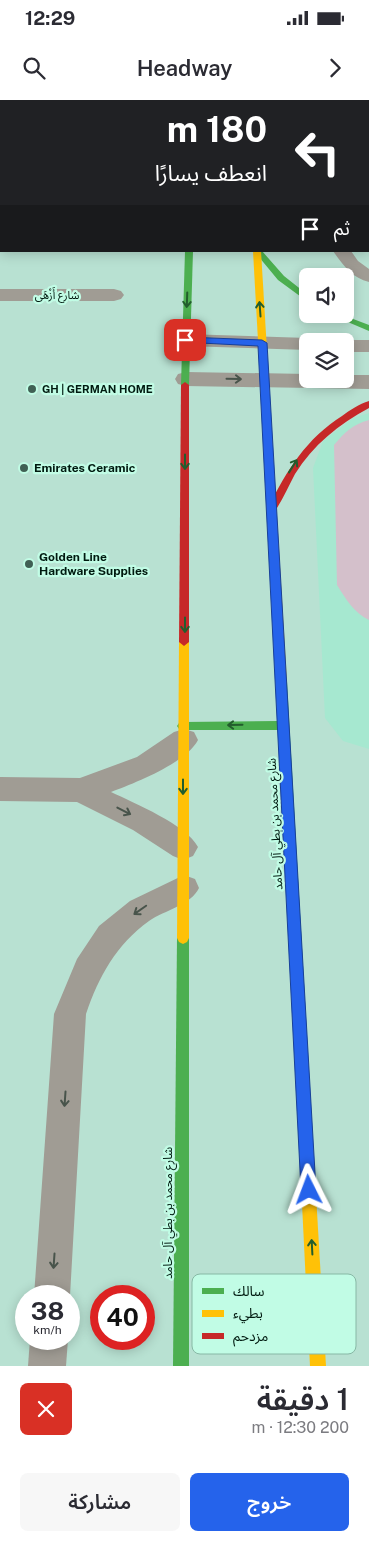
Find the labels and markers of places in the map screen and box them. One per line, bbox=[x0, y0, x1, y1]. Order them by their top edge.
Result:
pin bbox=[164, 319, 206, 361]
marker: GH | GERMAN HOME bbox=[26, 383, 38, 395]
place label: GH | GERMAN HOME bbox=[42, 383, 153, 395]
place label: Emirates Ceramic bbox=[34, 461, 136, 475]
marker: Emirates Ceramic bbox=[18, 462, 30, 474]
place label: Golden Line Hardware Supplies bbox=[39, 550, 148, 578]
marker: Golden Line Hardware Supplies bbox=[23, 558, 35, 570]

